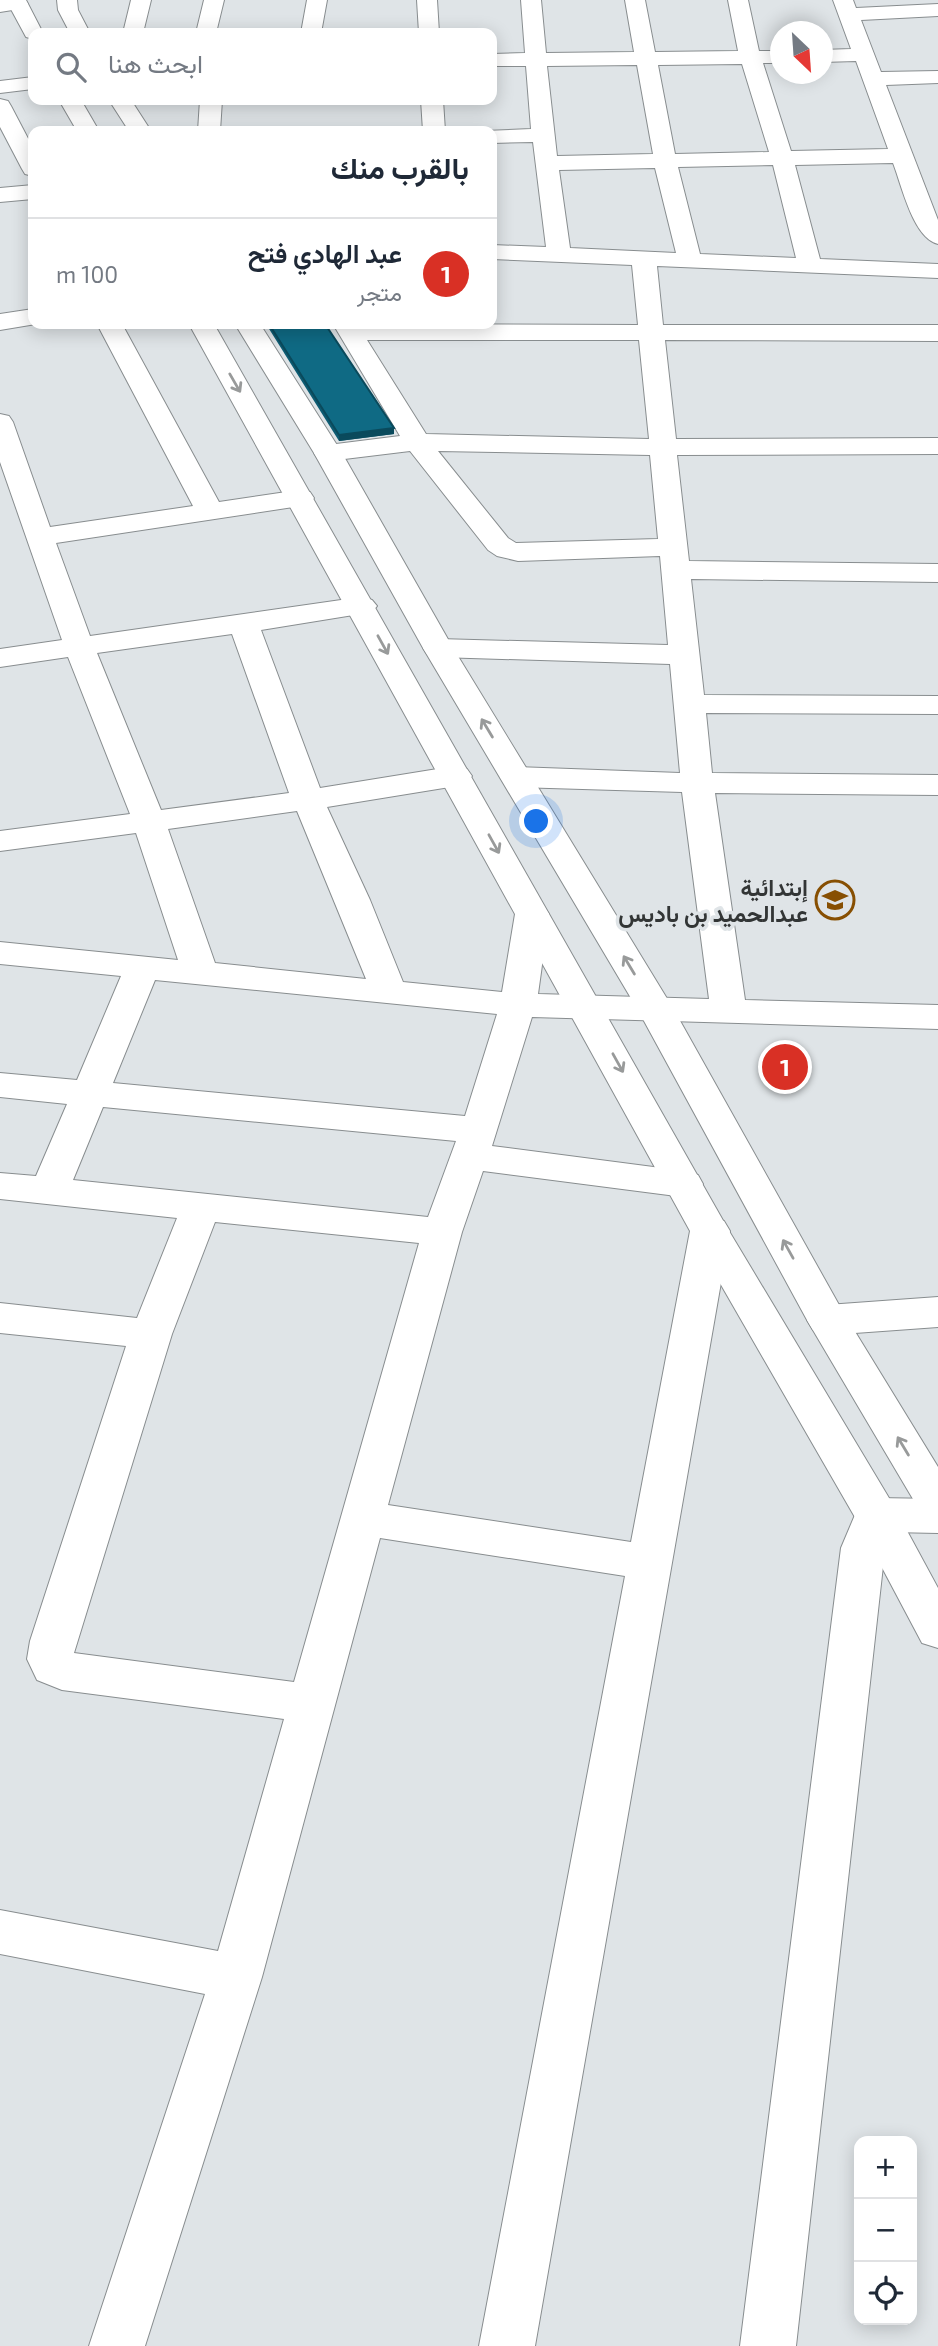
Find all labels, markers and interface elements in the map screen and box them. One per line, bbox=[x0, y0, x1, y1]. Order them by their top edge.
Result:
north arrow bbox=[770, 21, 833, 84]
search box bbox=[28, 28, 497, 105]
text: ابحث هنا bbox=[108, 47, 203, 78]
icon: search bbox=[52, 48, 90, 86]
text: بالقرب منك bbox=[331, 149, 469, 185]
text: عبد الهادي فتح bbox=[248, 237, 402, 268]
text: 100 m bbox=[56, 260, 118, 288]
text: 1 bbox=[441, 260, 451, 288]
text: متجر bbox=[357, 278, 402, 306]
one-way arrow bbox=[229, 372, 242, 393]
one-way arrow bbox=[377, 634, 390, 655]
one-way arrow bbox=[480, 719, 494, 739]
your location bbox=[519, 804, 553, 838]
one-way arrow bbox=[488, 833, 501, 854]
place label: إبتدائية عبدالحميد بن باديس bbox=[618, 873, 808, 928]
school or university icon: إبتدائية عبدالحميد بن باديس bbox=[814, 879, 856, 921]
one-way arrow bbox=[622, 956, 636, 976]
pin: 1 bbox=[762, 1041, 808, 1093]
one-way arrow bbox=[611, 1053, 625, 1073]
one-way arrow bbox=[781, 1240, 795, 1260]
one-way arrow bbox=[895, 1436, 909, 1456]
map controls bbox=[854, 2136, 917, 2325]
button: + bbox=[854, 2136, 917, 2199]
button: − bbox=[854, 2199, 917, 2262]
button: locate bbox=[854, 2262, 917, 2325]

